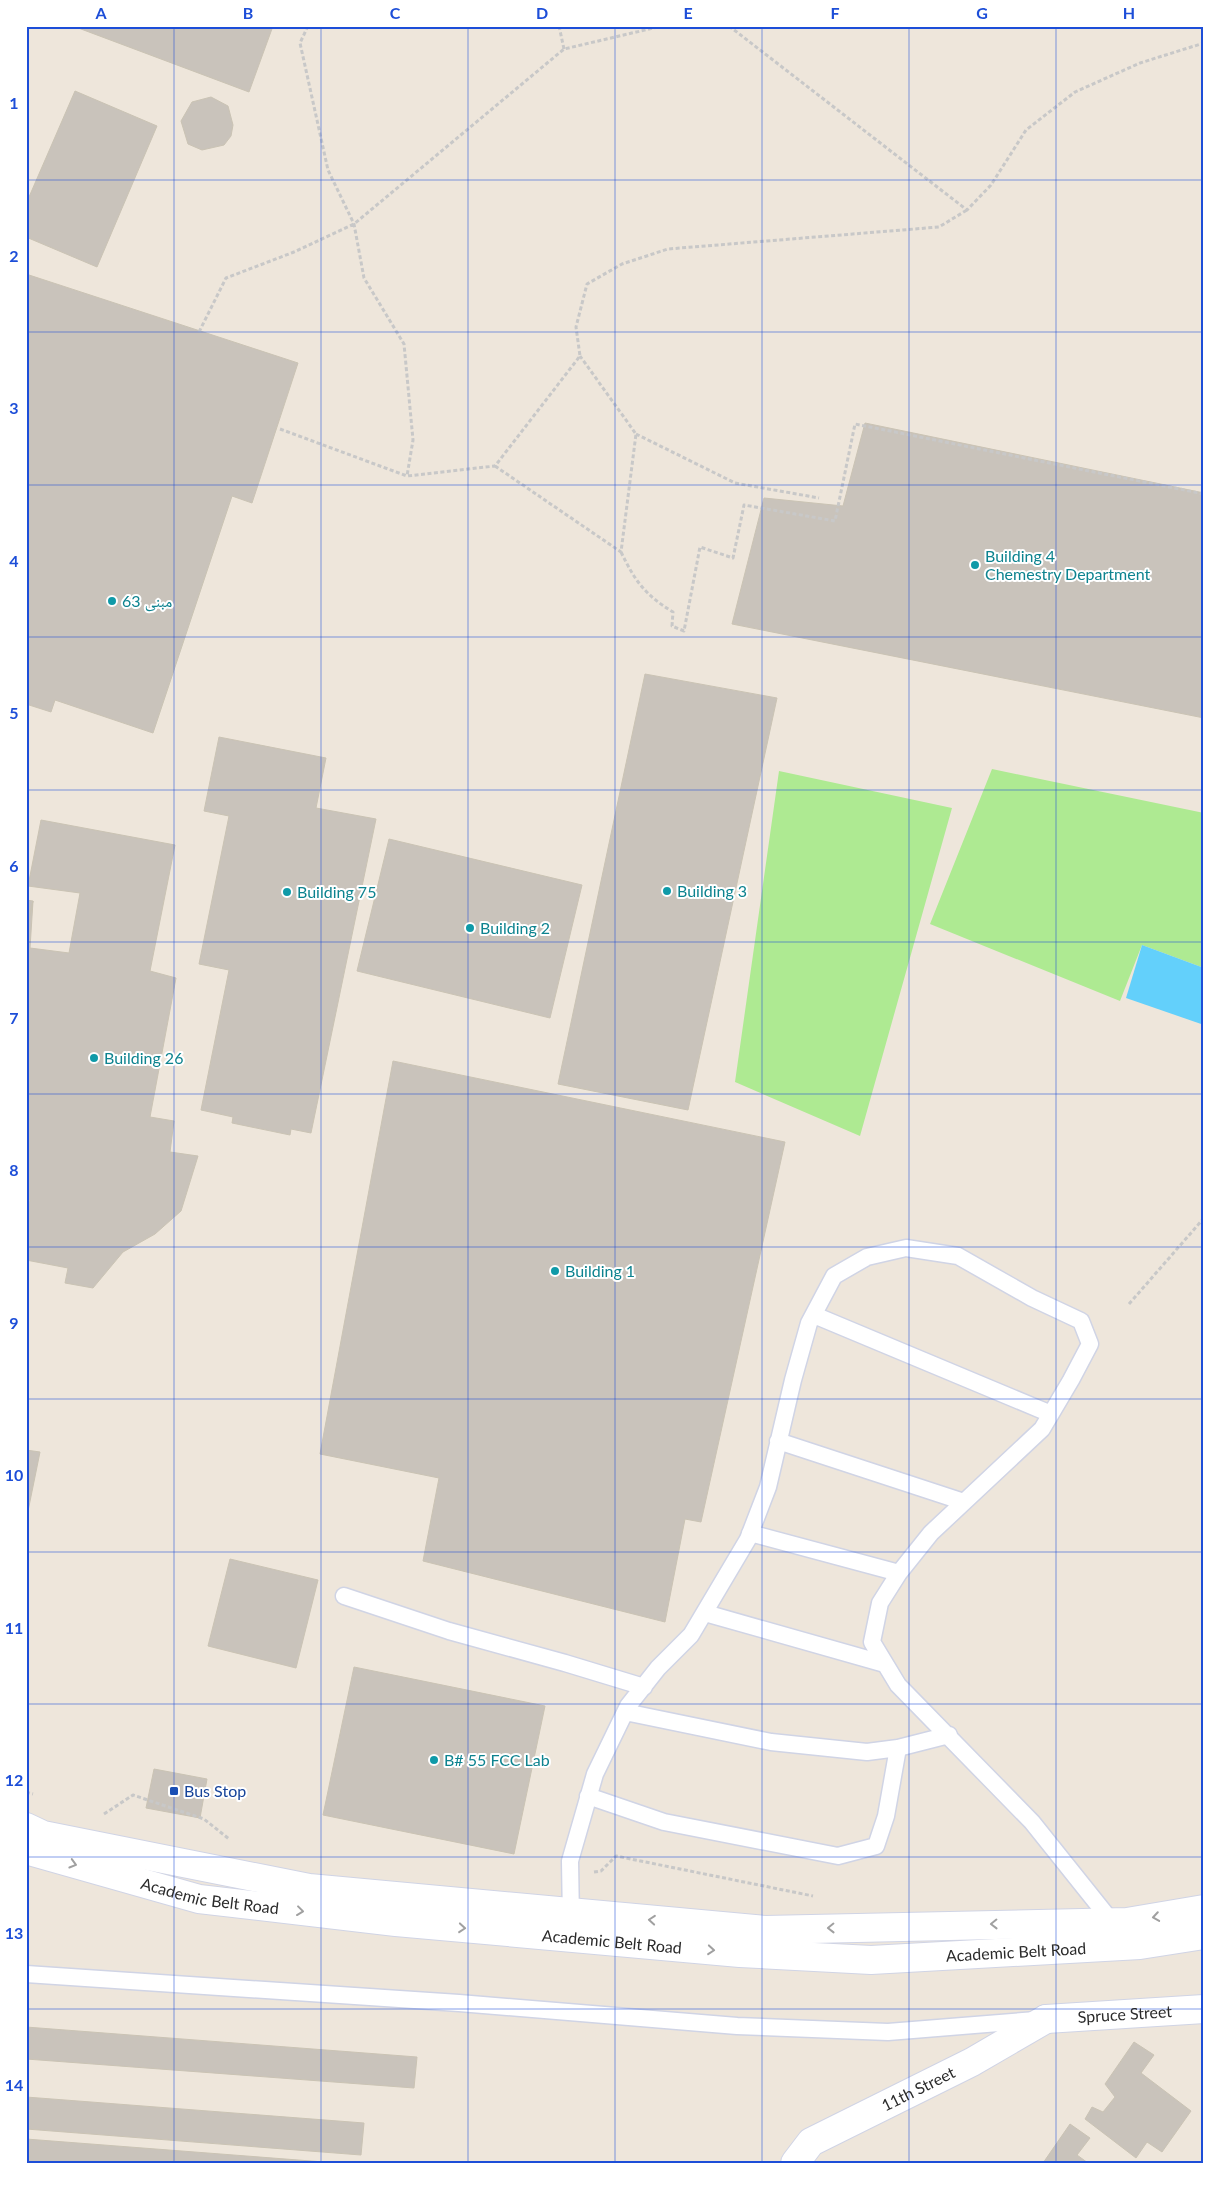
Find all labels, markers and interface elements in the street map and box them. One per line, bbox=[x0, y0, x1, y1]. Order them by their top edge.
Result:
text: A bbox=[94, 3, 107, 22]
text: B bbox=[243, 3, 253, 22]
text: C bbox=[390, 3, 401, 22]
text: D bbox=[536, 3, 548, 22]
text: E bbox=[683, 3, 693, 22]
text: F bbox=[830, 3, 840, 22]
text: G bbox=[976, 3, 988, 22]
text: H bbox=[1123, 3, 1135, 22]
text: 1 bbox=[9, 93, 19, 112]
text: 2 bbox=[9, 246, 19, 265]
text: 3 bbox=[9, 398, 19, 417]
place label: Building 4 Chemestry Department bbox=[985, 546, 1151, 583]
text: 4 bbox=[9, 551, 19, 570]
marker: Building 4 Chemestry Department bbox=[969, 559, 981, 571]
place label: مبنى 63 bbox=[122, 591, 172, 612]
marker: مبنى 63 bbox=[106, 595, 118, 607]
text: 5 bbox=[9, 703, 19, 722]
text: 6 bbox=[9, 856, 19, 875]
place label: Building 3 bbox=[677, 881, 747, 900]
place label: Building 75 bbox=[297, 882, 376, 901]
marker: Building 3 bbox=[661, 885, 673, 897]
marker: Building 75 bbox=[281, 886, 293, 898]
place label: Building 2 bbox=[480, 918, 550, 937]
marker: Building 2 bbox=[464, 922, 476, 934]
text: 7 bbox=[9, 1008, 19, 1027]
place label: Building 26 bbox=[104, 1048, 183, 1067]
marker: Building 26 bbox=[88, 1052, 100, 1064]
text: 8 bbox=[9, 1160, 19, 1179]
place label: Building 1 bbox=[565, 1261, 635, 1280]
marker: Building 1 bbox=[549, 1265, 561, 1277]
text: 9 bbox=[9, 1313, 19, 1332]
text: 10 bbox=[5, 1465, 23, 1484]
text: 11 bbox=[5, 1618, 23, 1637]
place label: B# 55 FCC Lab bbox=[444, 1750, 550, 1769]
marker: B# 55 FCC Lab bbox=[428, 1754, 440, 1766]
text: 12 bbox=[5, 1770, 23, 1789]
place label: Bus Stop bbox=[184, 1781, 246, 1800]
marker: Bus Stop bbox=[168, 1785, 180, 1797]
one-way arrow bbox=[68, 1858, 77, 1868]
street label: Academic Belt Road bbox=[139, 1873, 280, 1917]
one-way arrow bbox=[296, 1905, 304, 1916]
one-way arrow bbox=[1151, 1911, 1160, 1921]
one-way arrow bbox=[647, 1915, 655, 1926]
one-way arrow bbox=[989, 1919, 997, 1930]
one-way arrow bbox=[458, 1922, 466, 1933]
text: 13 bbox=[5, 1923, 23, 1942]
one-way arrow bbox=[827, 1923, 835, 1934]
street label: Academic Belt Road bbox=[541, 1925, 683, 1957]
street label: Academic Belt Road bbox=[945, 1938, 1087, 1965]
one-way arrow bbox=[707, 1945, 715, 1956]
street label: Spruce Street bbox=[1077, 2001, 1173, 2026]
street label: 11th Street bbox=[878, 2062, 958, 2115]
text: 14 bbox=[5, 2075, 23, 2094]

